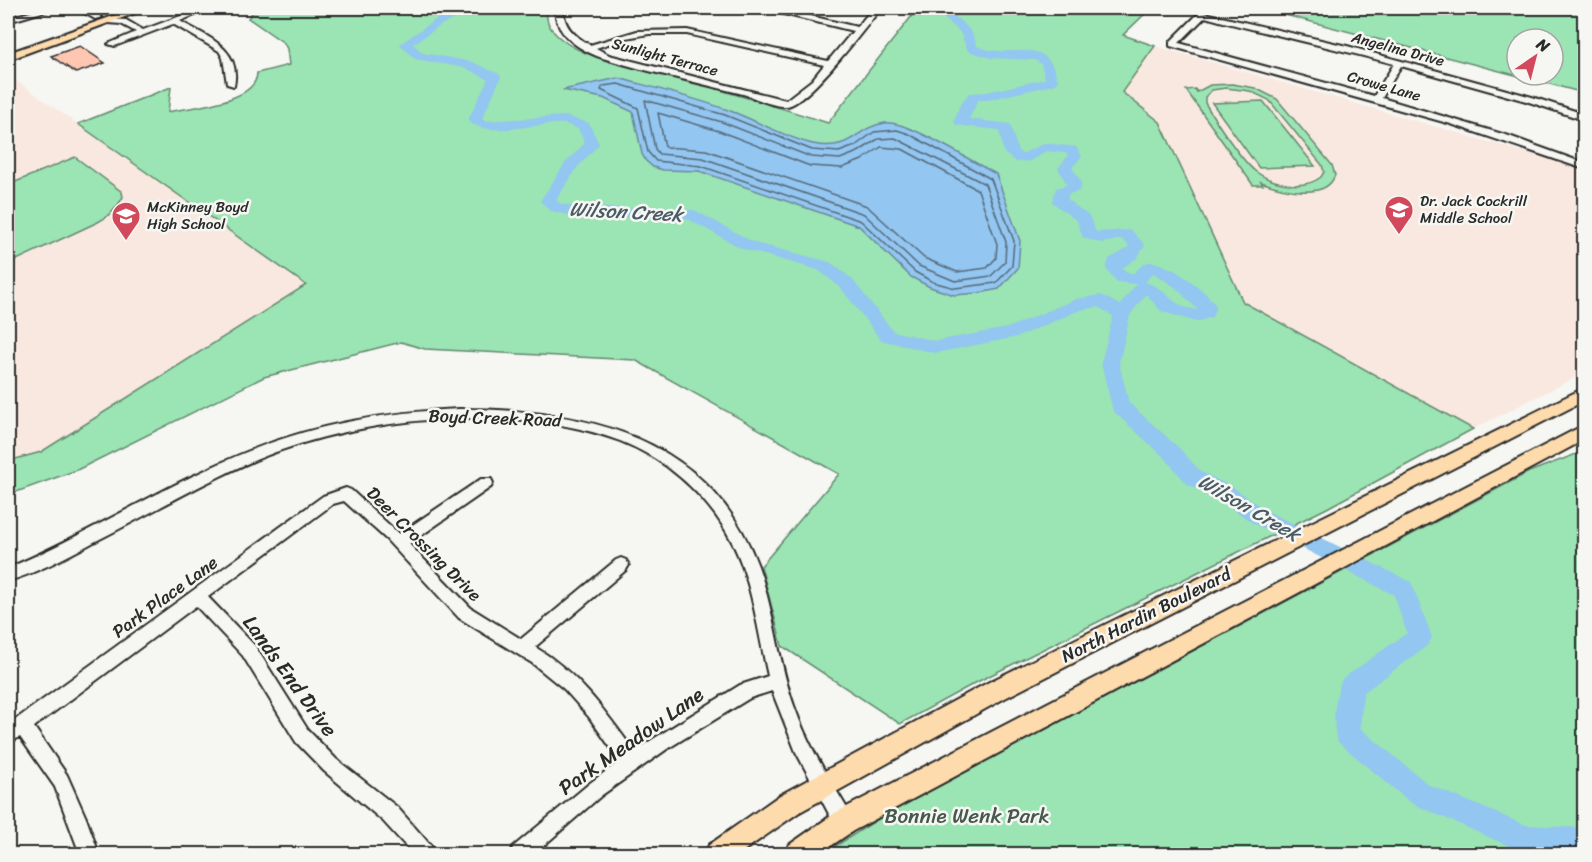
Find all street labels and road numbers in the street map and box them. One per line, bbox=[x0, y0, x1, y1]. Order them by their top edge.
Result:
street label: Angelina Drive bbox=[1348, 24, 1448, 74]
street label: Sunlight Terrace bbox=[609, 30, 721, 84]
street label: Crowe Lane bbox=[1344, 63, 1424, 109]
street label: Boyd Creek Road bbox=[428, 400, 564, 436]
street label: Deer Crossing Drive bbox=[359, 479, 490, 610]
street label: Park Place Lane bbox=[105, 547, 225, 647]
street label: North Hardin Boulevard bbox=[1055, 558, 1238, 672]
street label: Lands End Drive bbox=[232, 607, 348, 745]
street label: Park Meadow Lane bbox=[550, 676, 712, 806]

